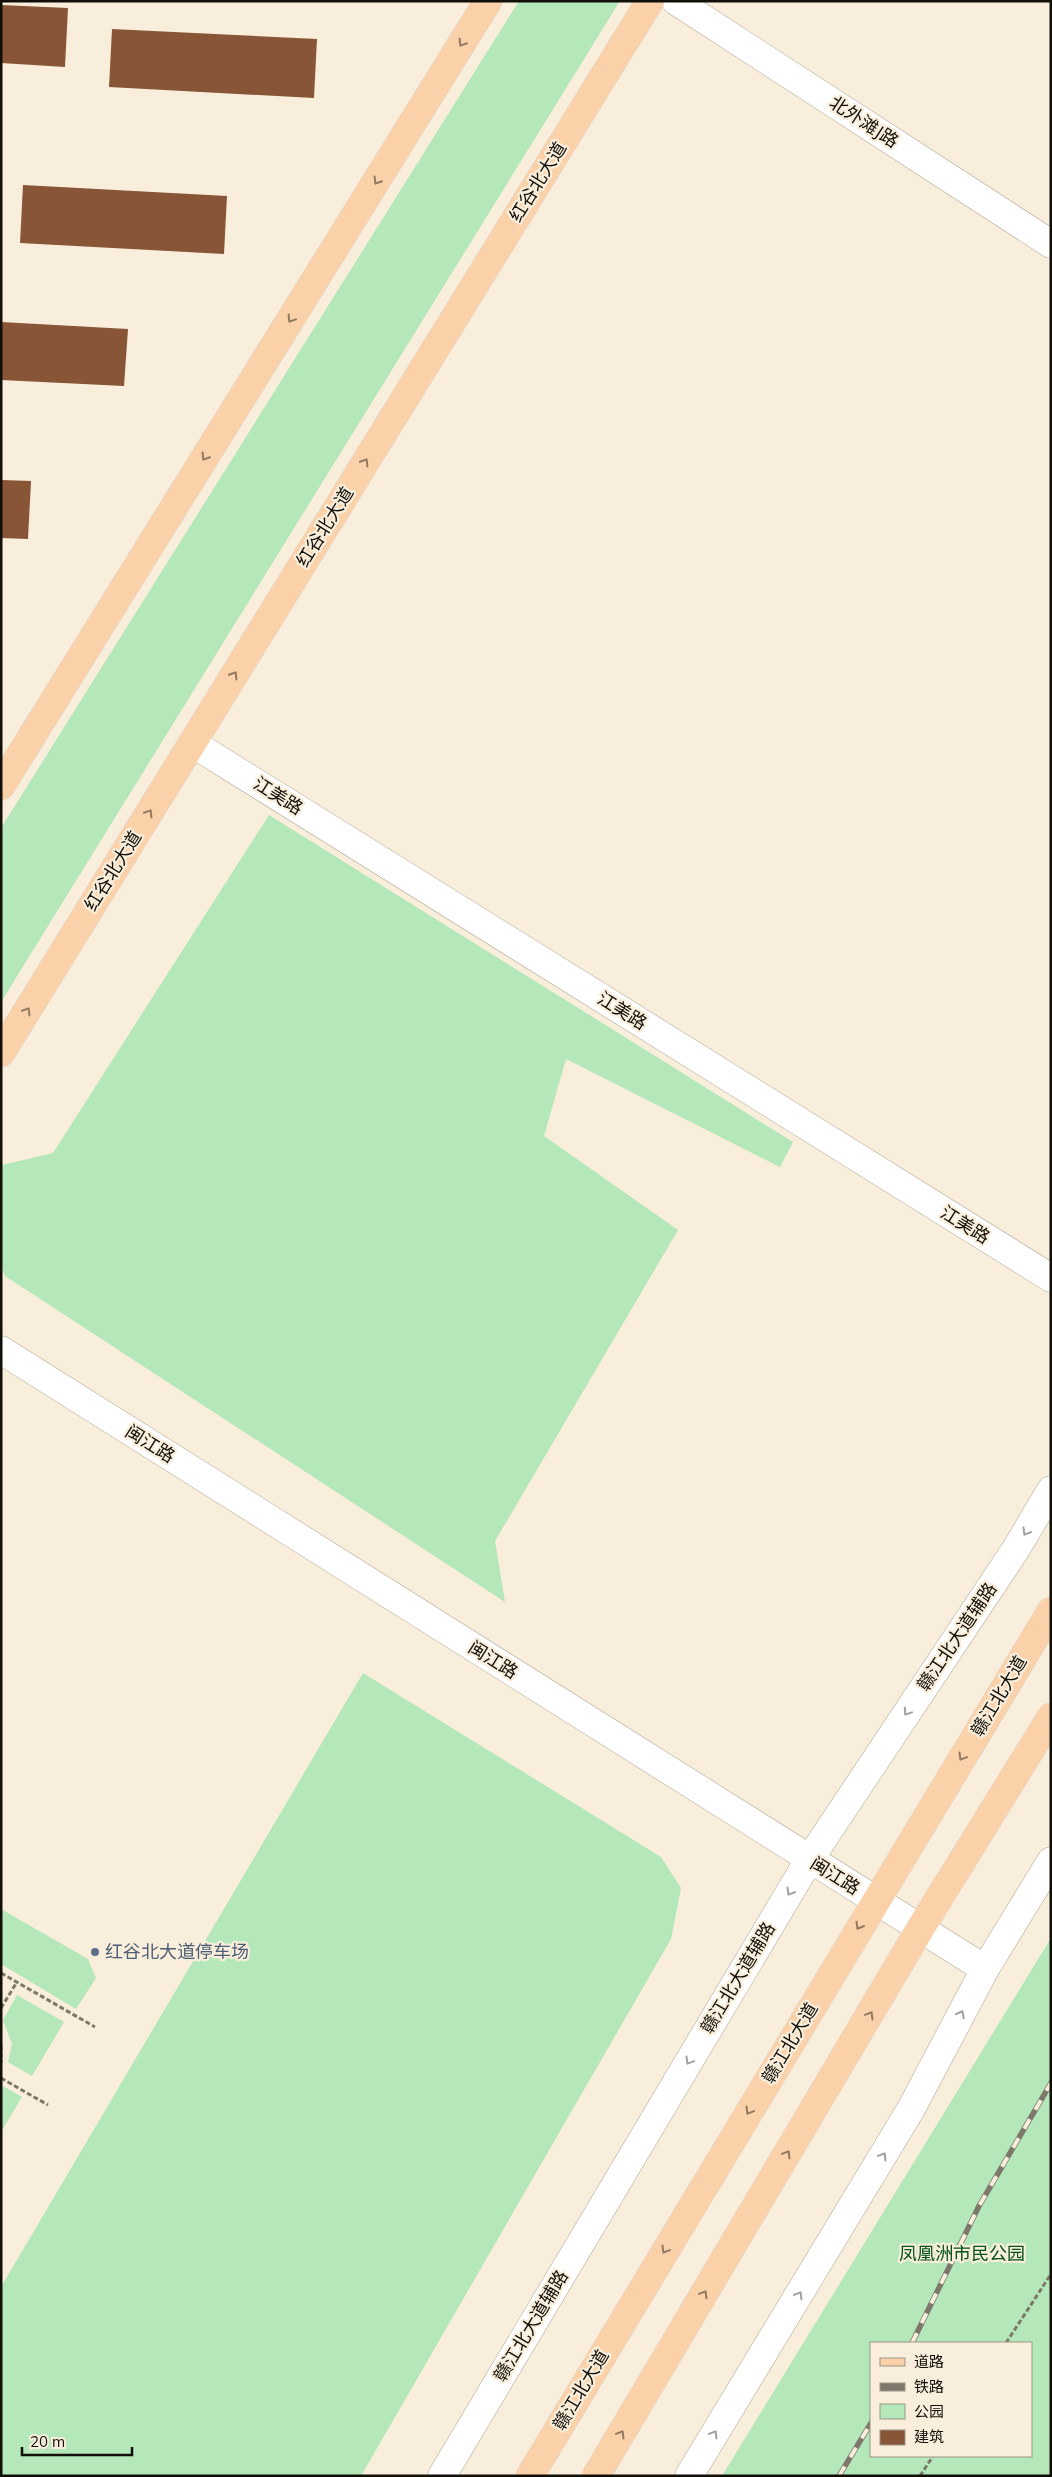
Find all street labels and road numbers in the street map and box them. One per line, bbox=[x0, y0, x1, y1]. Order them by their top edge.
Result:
street label: 北外滩J路 bbox=[825, 91, 903, 152]
street label: 红谷北大道 bbox=[504, 137, 571, 226]
street label: 红谷北大道 bbox=[291, 482, 358, 571]
street label: 江美路 bbox=[249, 772, 307, 820]
street label: 红谷北大道 bbox=[79, 826, 146, 915]
street label: 江美路 bbox=[593, 987, 651, 1035]
street label: 江美路 bbox=[936, 1201, 994, 1249]
street label: 闽江路 bbox=[121, 1420, 179, 1468]
street label: 赣江北大道辅路 bbox=[913, 1579, 1001, 1695]
street label: 闽江路 bbox=[464, 1636, 522, 1684]
street label: 赣江北大道 bbox=[967, 1652, 1031, 1740]
street label: 闽江路 bbox=[806, 1852, 864, 1900]
street label: 赣江北大道辅路 bbox=[695, 1918, 780, 2038]
street label: 赣江北大道 bbox=[757, 1998, 823, 2087]
street label: 赣江北大道辅路 bbox=[488, 2266, 573, 2386]
street label: 赣江北大道 bbox=[548, 2345, 614, 2434]

